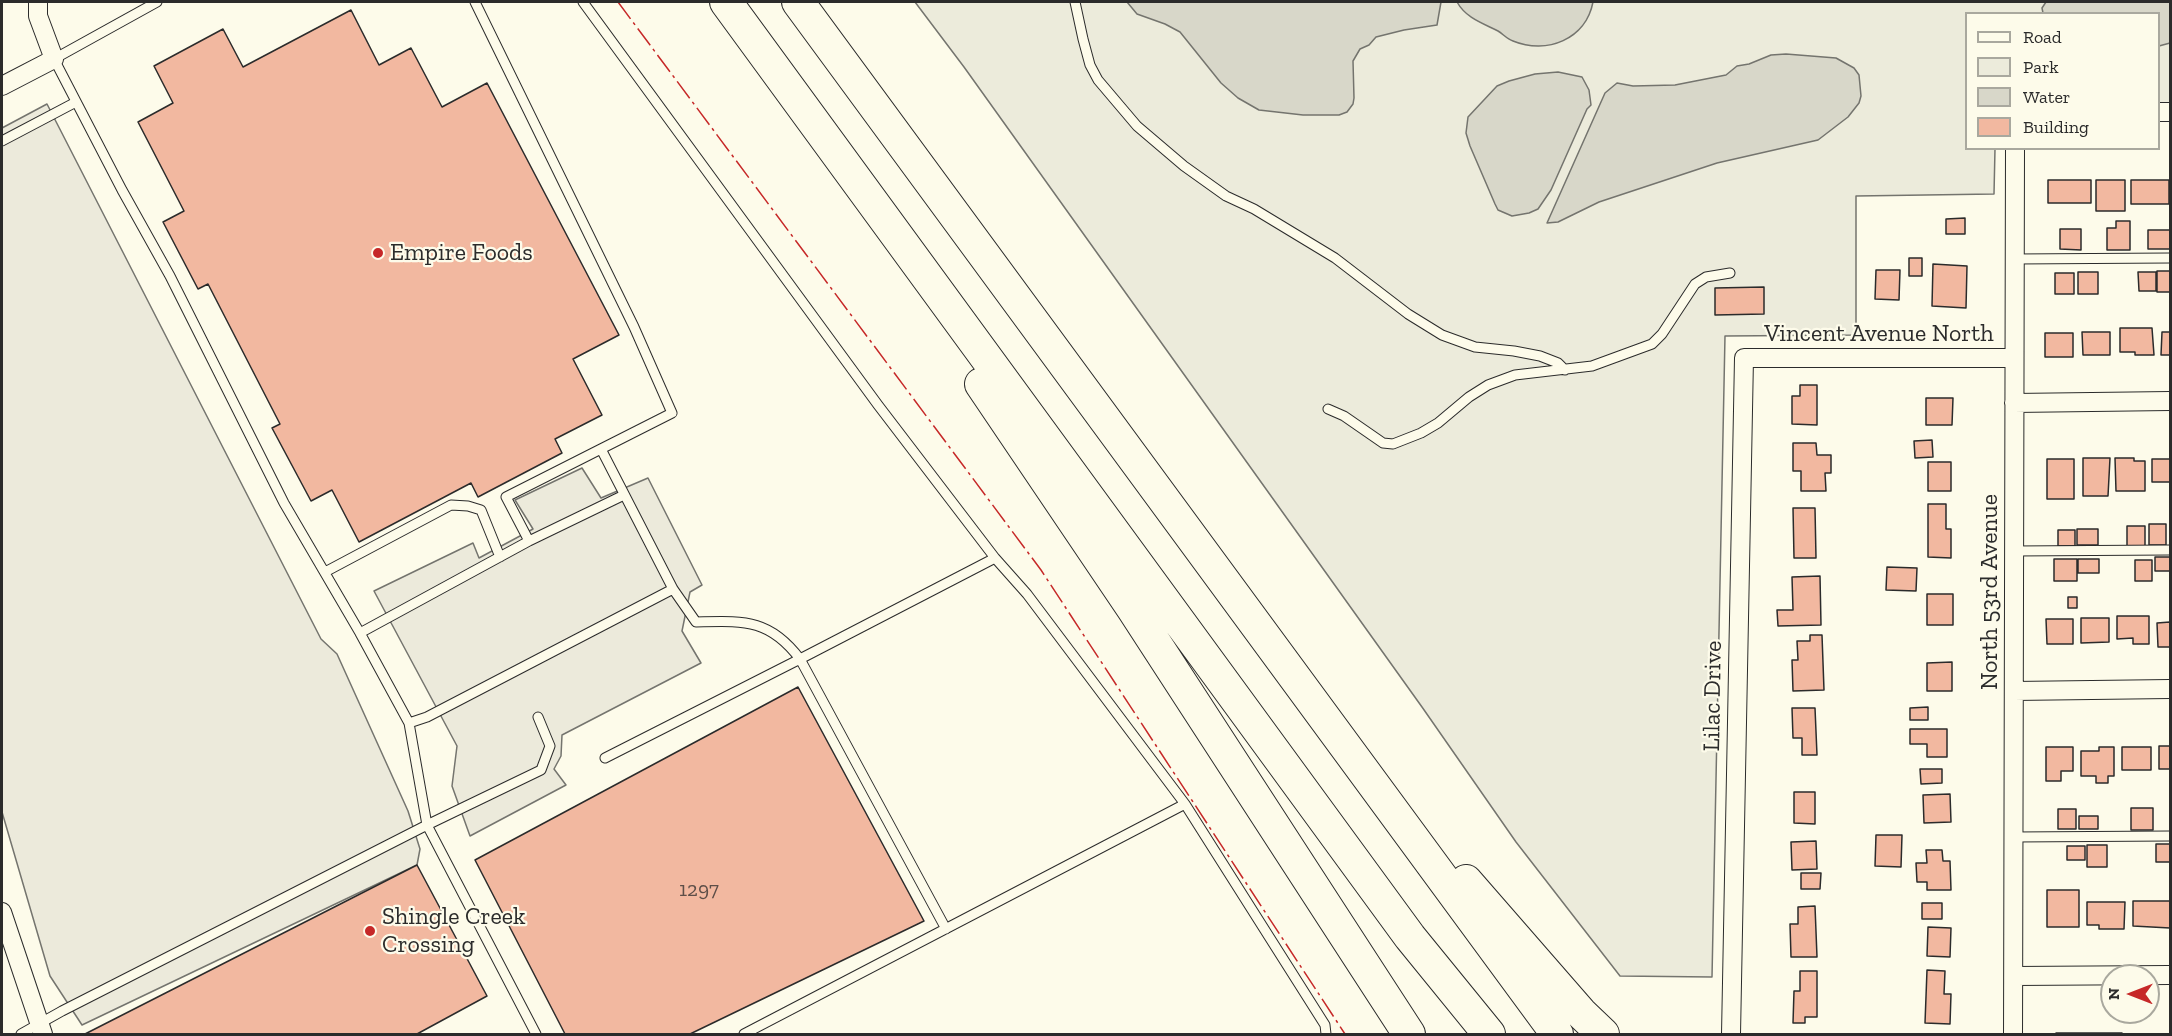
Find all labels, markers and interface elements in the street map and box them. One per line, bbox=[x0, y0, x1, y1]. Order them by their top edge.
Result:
legend bbox=[1965, 12, 2160, 150]
text: Road bbox=[2023, 26, 2062, 48]
text: Park bbox=[2023, 56, 2059, 78]
text: Water bbox=[2023, 86, 2070, 108]
text: Building bbox=[2023, 116, 2089, 138]
place label: Empire Foods bbox=[390, 239, 533, 267]
marker: Empire Foods bbox=[371, 246, 385, 260]
street label: Vincent Avenue North bbox=[1764, 320, 1994, 348]
street label: North 53rd Avenue bbox=[1976, 494, 2004, 690]
street label: Lilac Drive bbox=[1698, 640, 1728, 752]
house number: 1297 bbox=[679, 877, 719, 903]
place label: Shingle Creek Crossing bbox=[382, 903, 526, 959]
marker: Shingle Creek Crossing bbox=[363, 924, 377, 938]
north arrow bbox=[2100, 964, 2160, 1024]
text: N bbox=[2104, 988, 2123, 1000]

